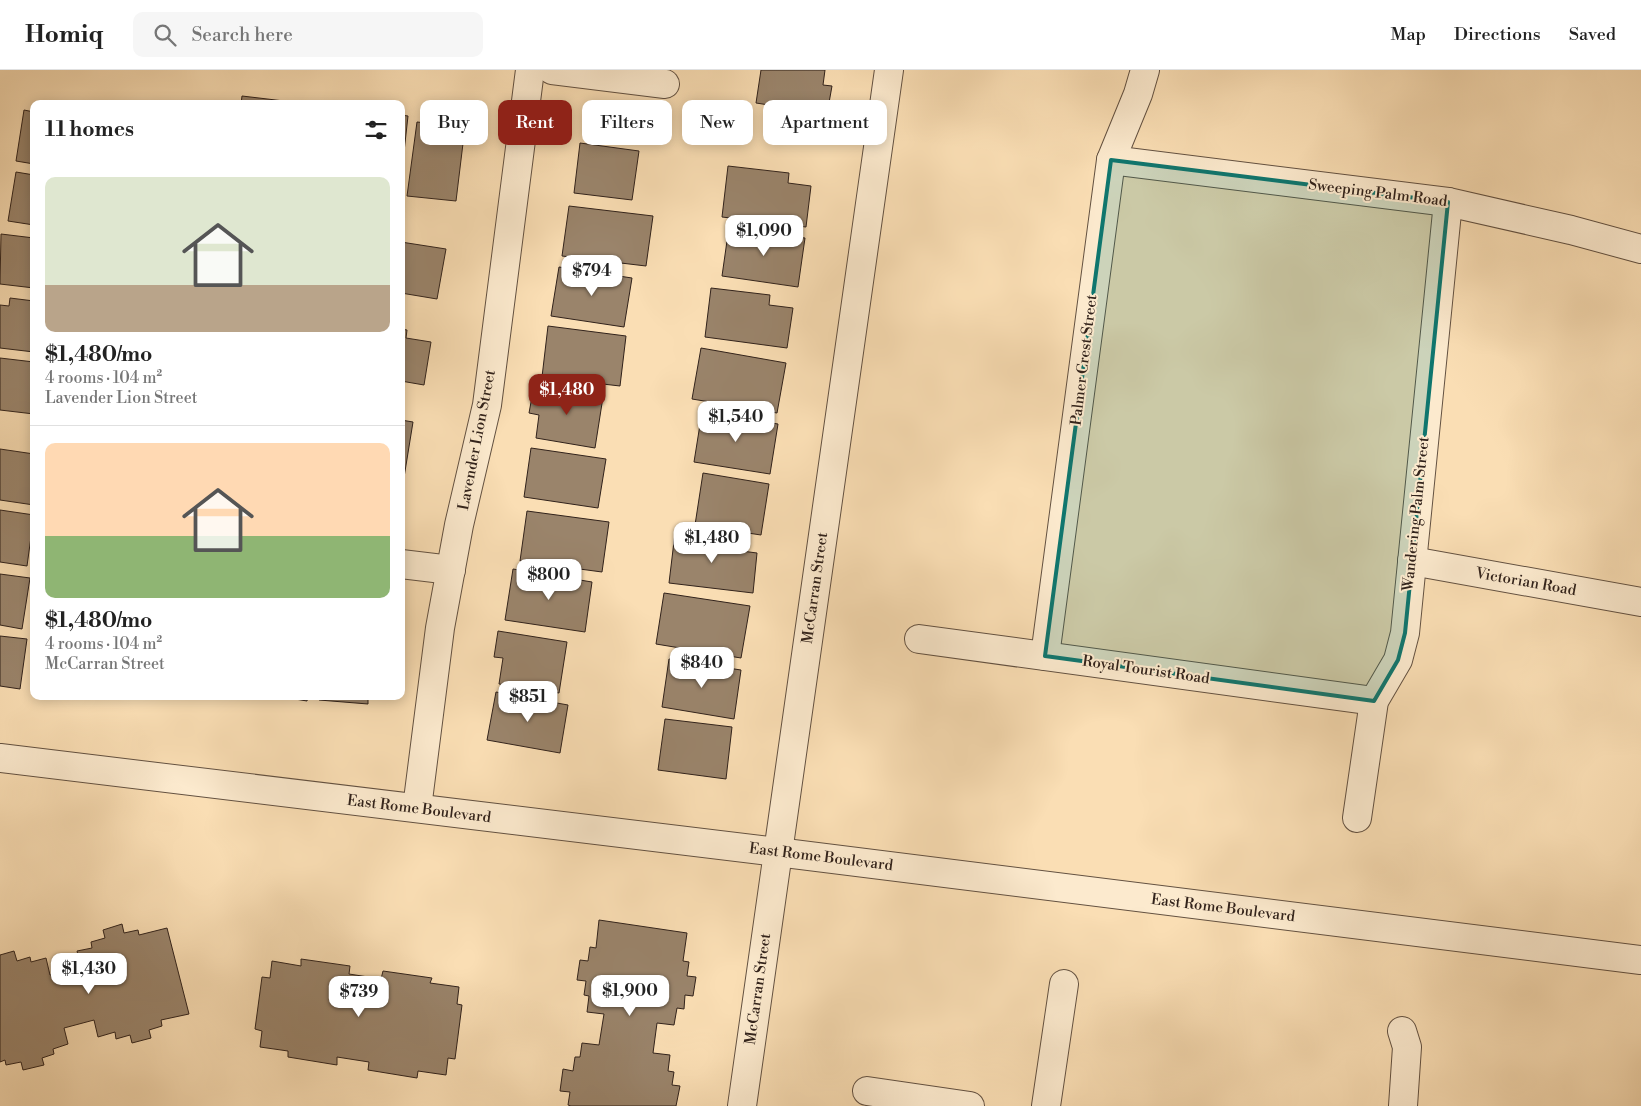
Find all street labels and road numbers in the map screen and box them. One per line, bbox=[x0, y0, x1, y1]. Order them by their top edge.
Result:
street label: Sweeping Palm Road bbox=[1307, 175, 1449, 211]
street label: Palmer Crest Street bbox=[1067, 293, 1102, 427]
street label: Lavender Lion Street bbox=[454, 367, 500, 512]
street label: Wandering Palm Street bbox=[1398, 435, 1434, 593]
street label: McCarran Street bbox=[798, 530, 832, 645]
street label: Victorian Road bbox=[1473, 564, 1578, 600]
street label: Royal Tourist Road bbox=[1081, 652, 1211, 688]
street label: East Rome Boulevard bbox=[346, 791, 493, 827]
street label: East Rome Boulevard bbox=[748, 839, 895, 875]
street label: East Rome Boulevard bbox=[1150, 890, 1297, 926]
street label: McCarran Street bbox=[741, 931, 775, 1046]

